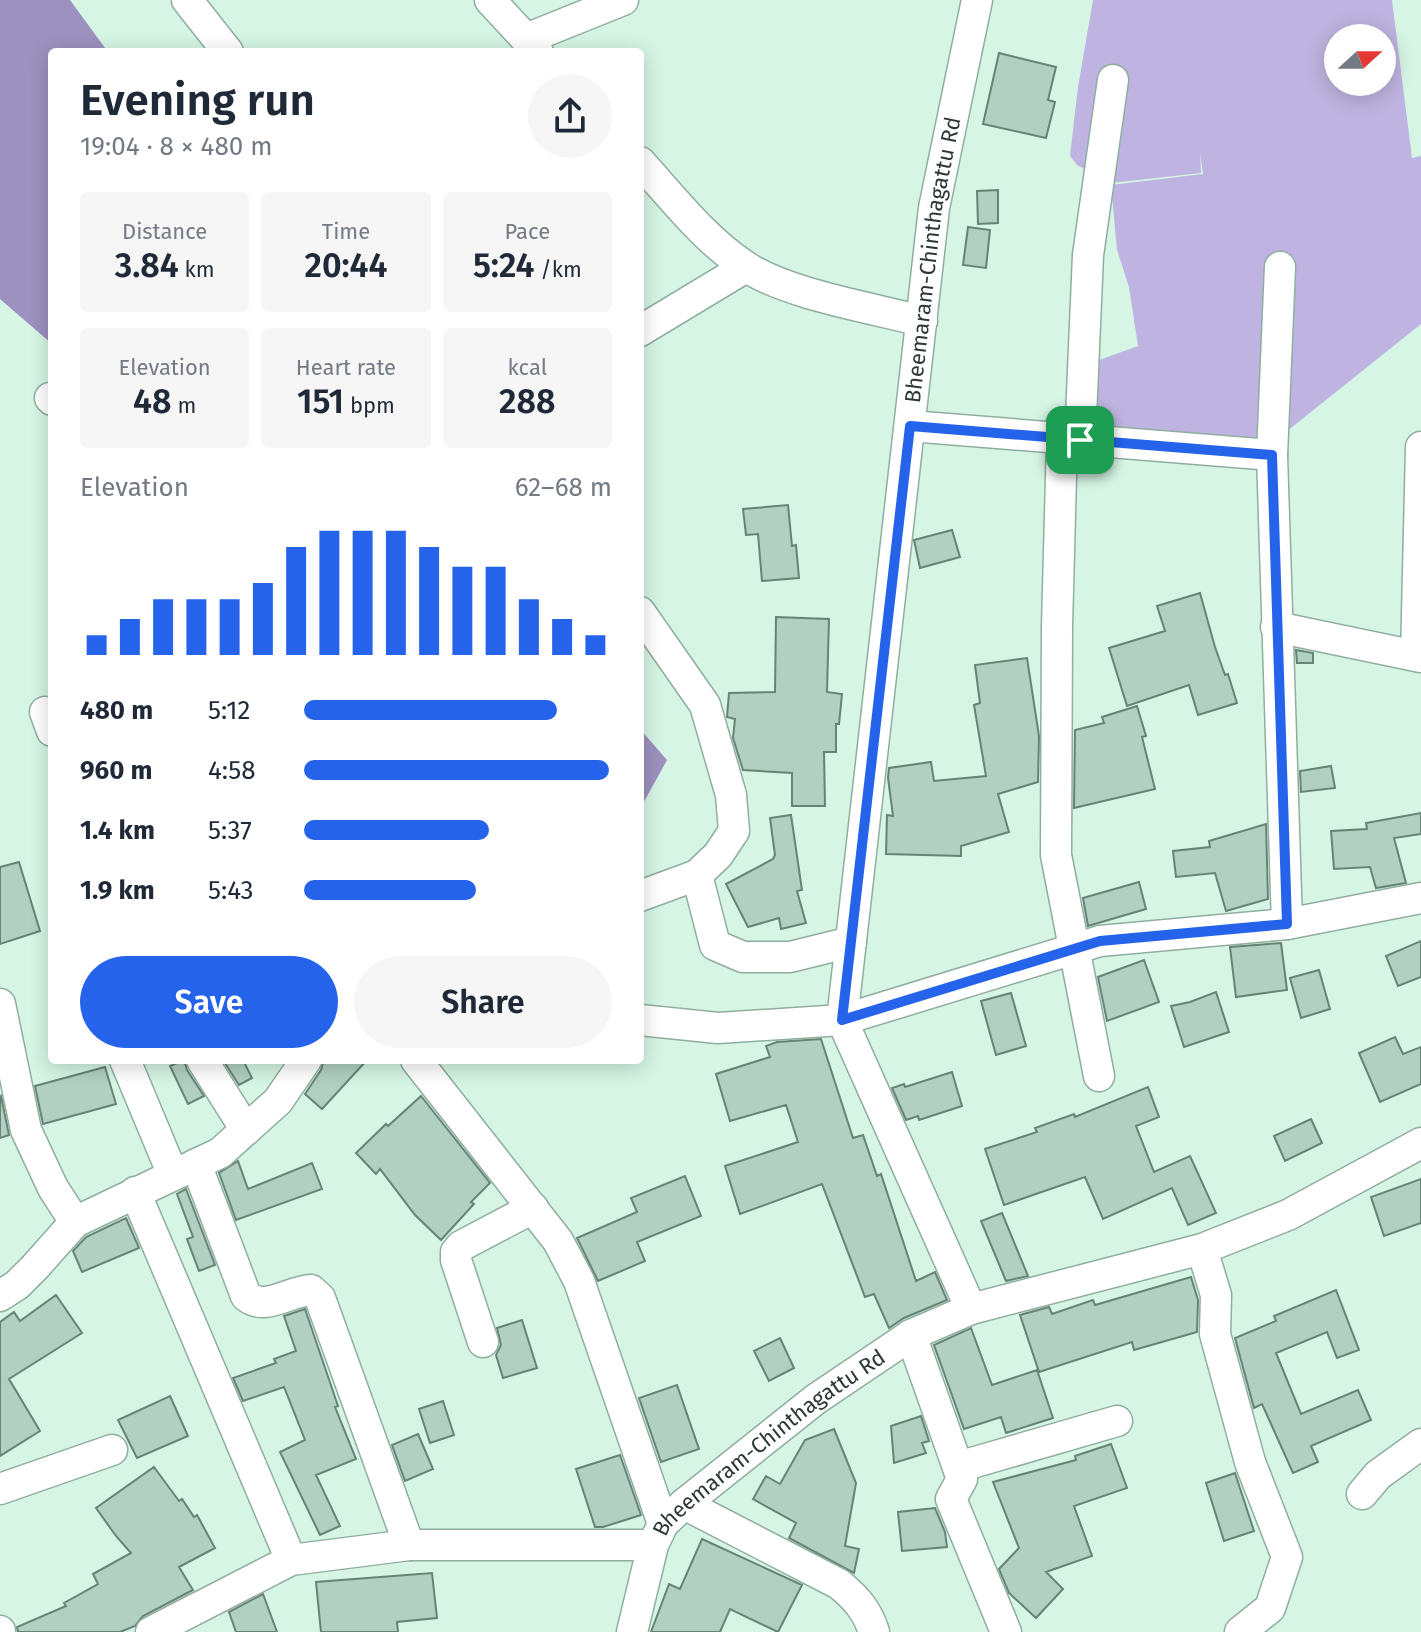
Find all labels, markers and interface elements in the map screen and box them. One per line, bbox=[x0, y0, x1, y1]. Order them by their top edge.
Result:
north arrow bbox=[1324, 24, 1396, 96]
map controls bbox=[1324, 24, 1396, 96]
text: Evening run bbox=[80, 74, 315, 127]
button: share bbox=[528, 74, 612, 158]
street label: Bheemaram-Chinthagattu Rd bbox=[898, 114, 966, 404]
text: 19:04 · 8 × 480 m bbox=[80, 131, 272, 162]
text: Distance bbox=[122, 218, 207, 245]
text: Time bbox=[322, 218, 370, 245]
text: Pace bbox=[505, 218, 550, 245]
text: 3.84 bbox=[115, 245, 179, 286]
text: 20:44 bbox=[305, 245, 387, 286]
text: 5:24 bbox=[473, 245, 534, 286]
text: km bbox=[179, 256, 215, 283]
text: /km bbox=[534, 256, 582, 283]
text: Elevation bbox=[119, 354, 211, 381]
text: Heart rate bbox=[296, 354, 396, 381]
text: kcal bbox=[508, 354, 547, 381]
text: 48 bbox=[133, 381, 172, 422]
text: 151 bbox=[297, 381, 344, 422]
text: 288 bbox=[499, 381, 556, 422]
text: m bbox=[172, 392, 196, 419]
text: bpm bbox=[344, 392, 395, 419]
pin bbox=[1046, 406, 1114, 474]
icon: arrive bbox=[1058, 418, 1102, 462]
text: Elevation bbox=[80, 472, 189, 503]
text: 62–68 m bbox=[515, 472, 612, 503]
text: 480 m bbox=[80, 695, 153, 726]
text: 5:12 bbox=[208, 695, 250, 726]
text: 960 m bbox=[80, 755, 153, 786]
text: 4:58 bbox=[208, 755, 256, 786]
text: 1.4 km bbox=[80, 815, 155, 846]
text: 5:37 bbox=[208, 815, 252, 846]
text: 1.9 km bbox=[80, 875, 155, 906]
text: 5:43 bbox=[208, 875, 254, 906]
button: Save bbox=[80, 956, 338, 1048]
button: Share bbox=[354, 956, 612, 1048]
street label: Bheemaram-Chinthagattu Rd bbox=[646, 1343, 890, 1540]

